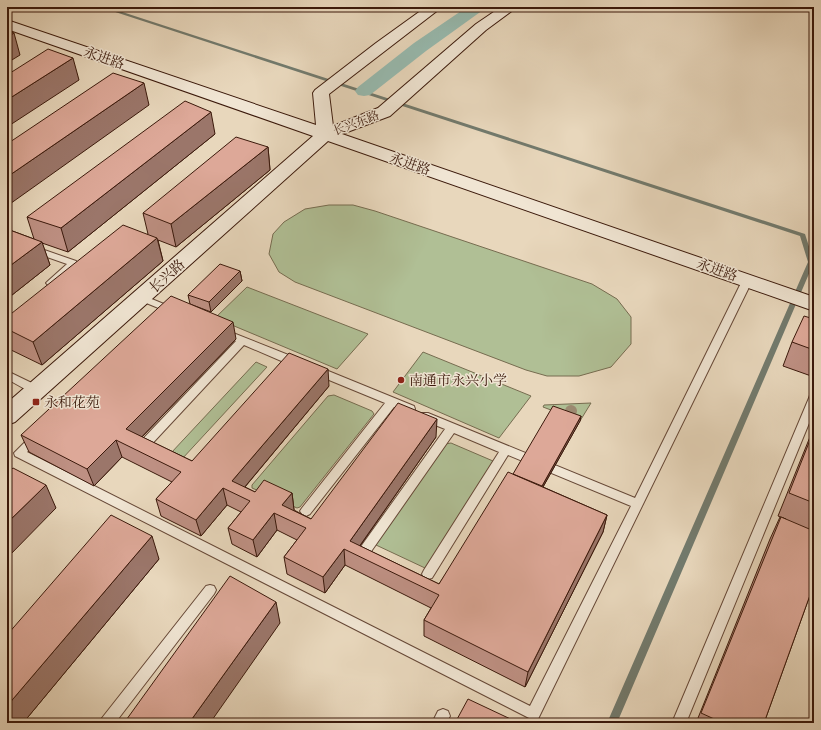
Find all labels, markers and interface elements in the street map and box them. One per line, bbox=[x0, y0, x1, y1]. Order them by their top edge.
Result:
street label: 永进路 bbox=[81, 42, 127, 74]
street label: 长兴东路 bbox=[331, 107, 381, 139]
street label: 永进路 bbox=[387, 148, 433, 180]
street label: 永进路 bbox=[694, 254, 740, 286]
street label: 长兴路 bbox=[145, 255, 189, 297]
place label: 南通市永兴小学 bbox=[409, 371, 507, 390]
marker: 南通市永兴小学 bbox=[396, 375, 406, 385]
place label: 永和花苑 bbox=[44, 393, 100, 412]
marker: 永和花苑 bbox=[31, 397, 41, 407]

